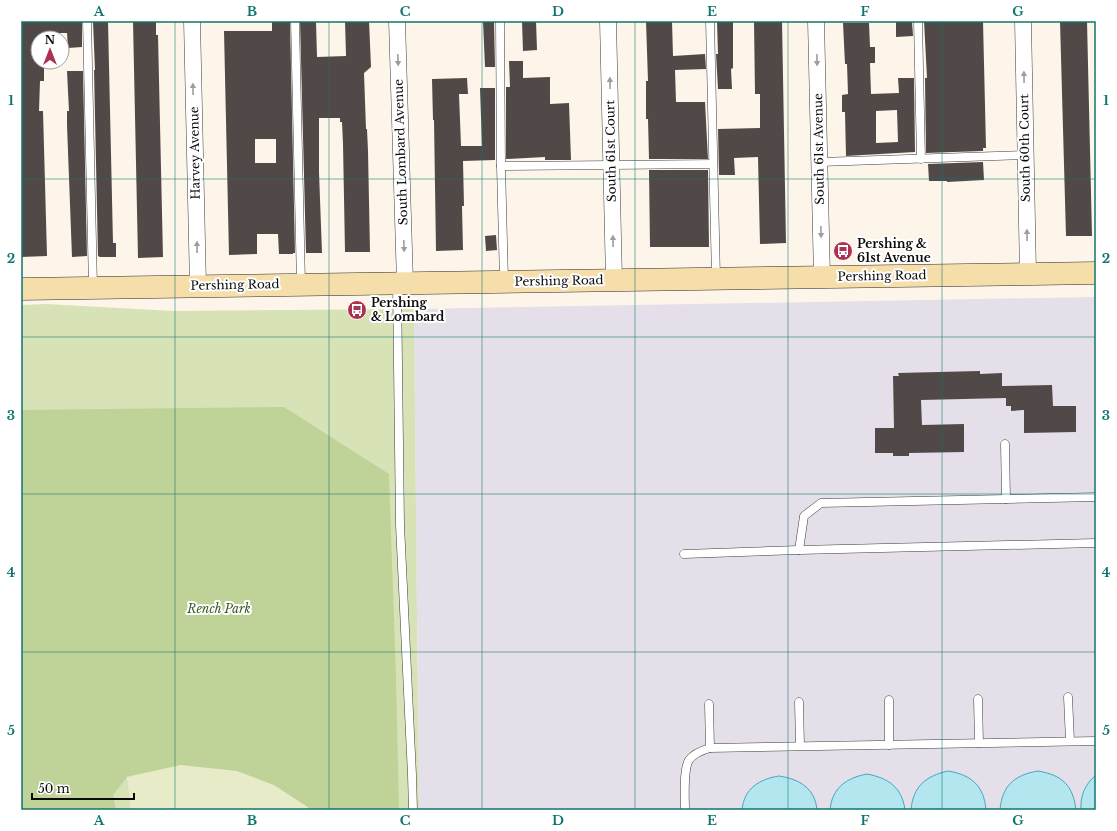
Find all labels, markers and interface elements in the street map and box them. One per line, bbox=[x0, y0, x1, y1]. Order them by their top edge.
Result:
text: A bbox=[93, 3, 105, 20]
text: B bbox=[247, 3, 257, 20]
text: C bbox=[400, 3, 411, 20]
text: D bbox=[552, 3, 564, 20]
text: E bbox=[707, 3, 717, 20]
text: F bbox=[861, 3, 870, 20]
text: G bbox=[1012, 3, 1024, 20]
north arrow bbox=[30, 30, 70, 70]
text: N bbox=[45, 33, 56, 47]
one-way arrow bbox=[395, 54, 401, 67]
one-way arrow bbox=[814, 54, 820, 67]
one-way arrow bbox=[1021, 70, 1027, 83]
one-way arrow bbox=[606, 77, 613, 89]
street label: South Lombard Avenue bbox=[390, 79, 411, 225]
one-way arrow bbox=[190, 82, 196, 95]
text: 1 bbox=[8, 92, 14, 109]
text: 1 bbox=[1103, 92, 1109, 109]
street label: South 61st Avenue bbox=[810, 93, 827, 205]
street label: South 60th Court bbox=[1016, 93, 1033, 202]
street label: South 61st Court bbox=[602, 99, 619, 202]
street label: Harvey Avenue bbox=[186, 106, 203, 200]
one-way arrow bbox=[818, 226, 824, 239]
one-way arrow bbox=[1024, 228, 1030, 241]
one-way arrow bbox=[610, 235, 617, 247]
place label: Pershing & 61st Avenue bbox=[857, 236, 931, 265]
one-way arrow bbox=[194, 240, 200, 253]
one-way arrow bbox=[401, 240, 407, 253]
bus stop icon: Pershing & 61st Avenue bbox=[832, 240, 854, 262]
text: 2 bbox=[7, 250, 15, 267]
text: 2 bbox=[1102, 250, 1110, 267]
street label: Pershing Road bbox=[837, 267, 927, 284]
street label: Pershing Road bbox=[514, 272, 604, 289]
street label: Pershing Road bbox=[190, 276, 280, 293]
place label: Pershing & Lombard bbox=[371, 295, 445, 324]
bus stop icon: Pershing & Lombard bbox=[346, 299, 368, 321]
text: 3 bbox=[7, 407, 15, 424]
text: 3 bbox=[1102, 407, 1110, 424]
text: 4 bbox=[7, 564, 16, 581]
text: 4 bbox=[1102, 564, 1111, 581]
park label: Rench Park bbox=[186, 601, 251, 616]
text: 5 bbox=[7, 722, 15, 739]
text: 5 bbox=[1102, 722, 1110, 739]
scale bar bbox=[32, 775, 134, 801]
text: 50 m bbox=[38, 781, 70, 796]
text: A bbox=[93, 812, 105, 829]
text: B bbox=[247, 812, 257, 829]
text: C bbox=[400, 812, 411, 829]
text: D bbox=[552, 812, 564, 829]
text: E bbox=[707, 812, 717, 829]
text: F bbox=[861, 812, 870, 829]
text: G bbox=[1012, 812, 1024, 829]

